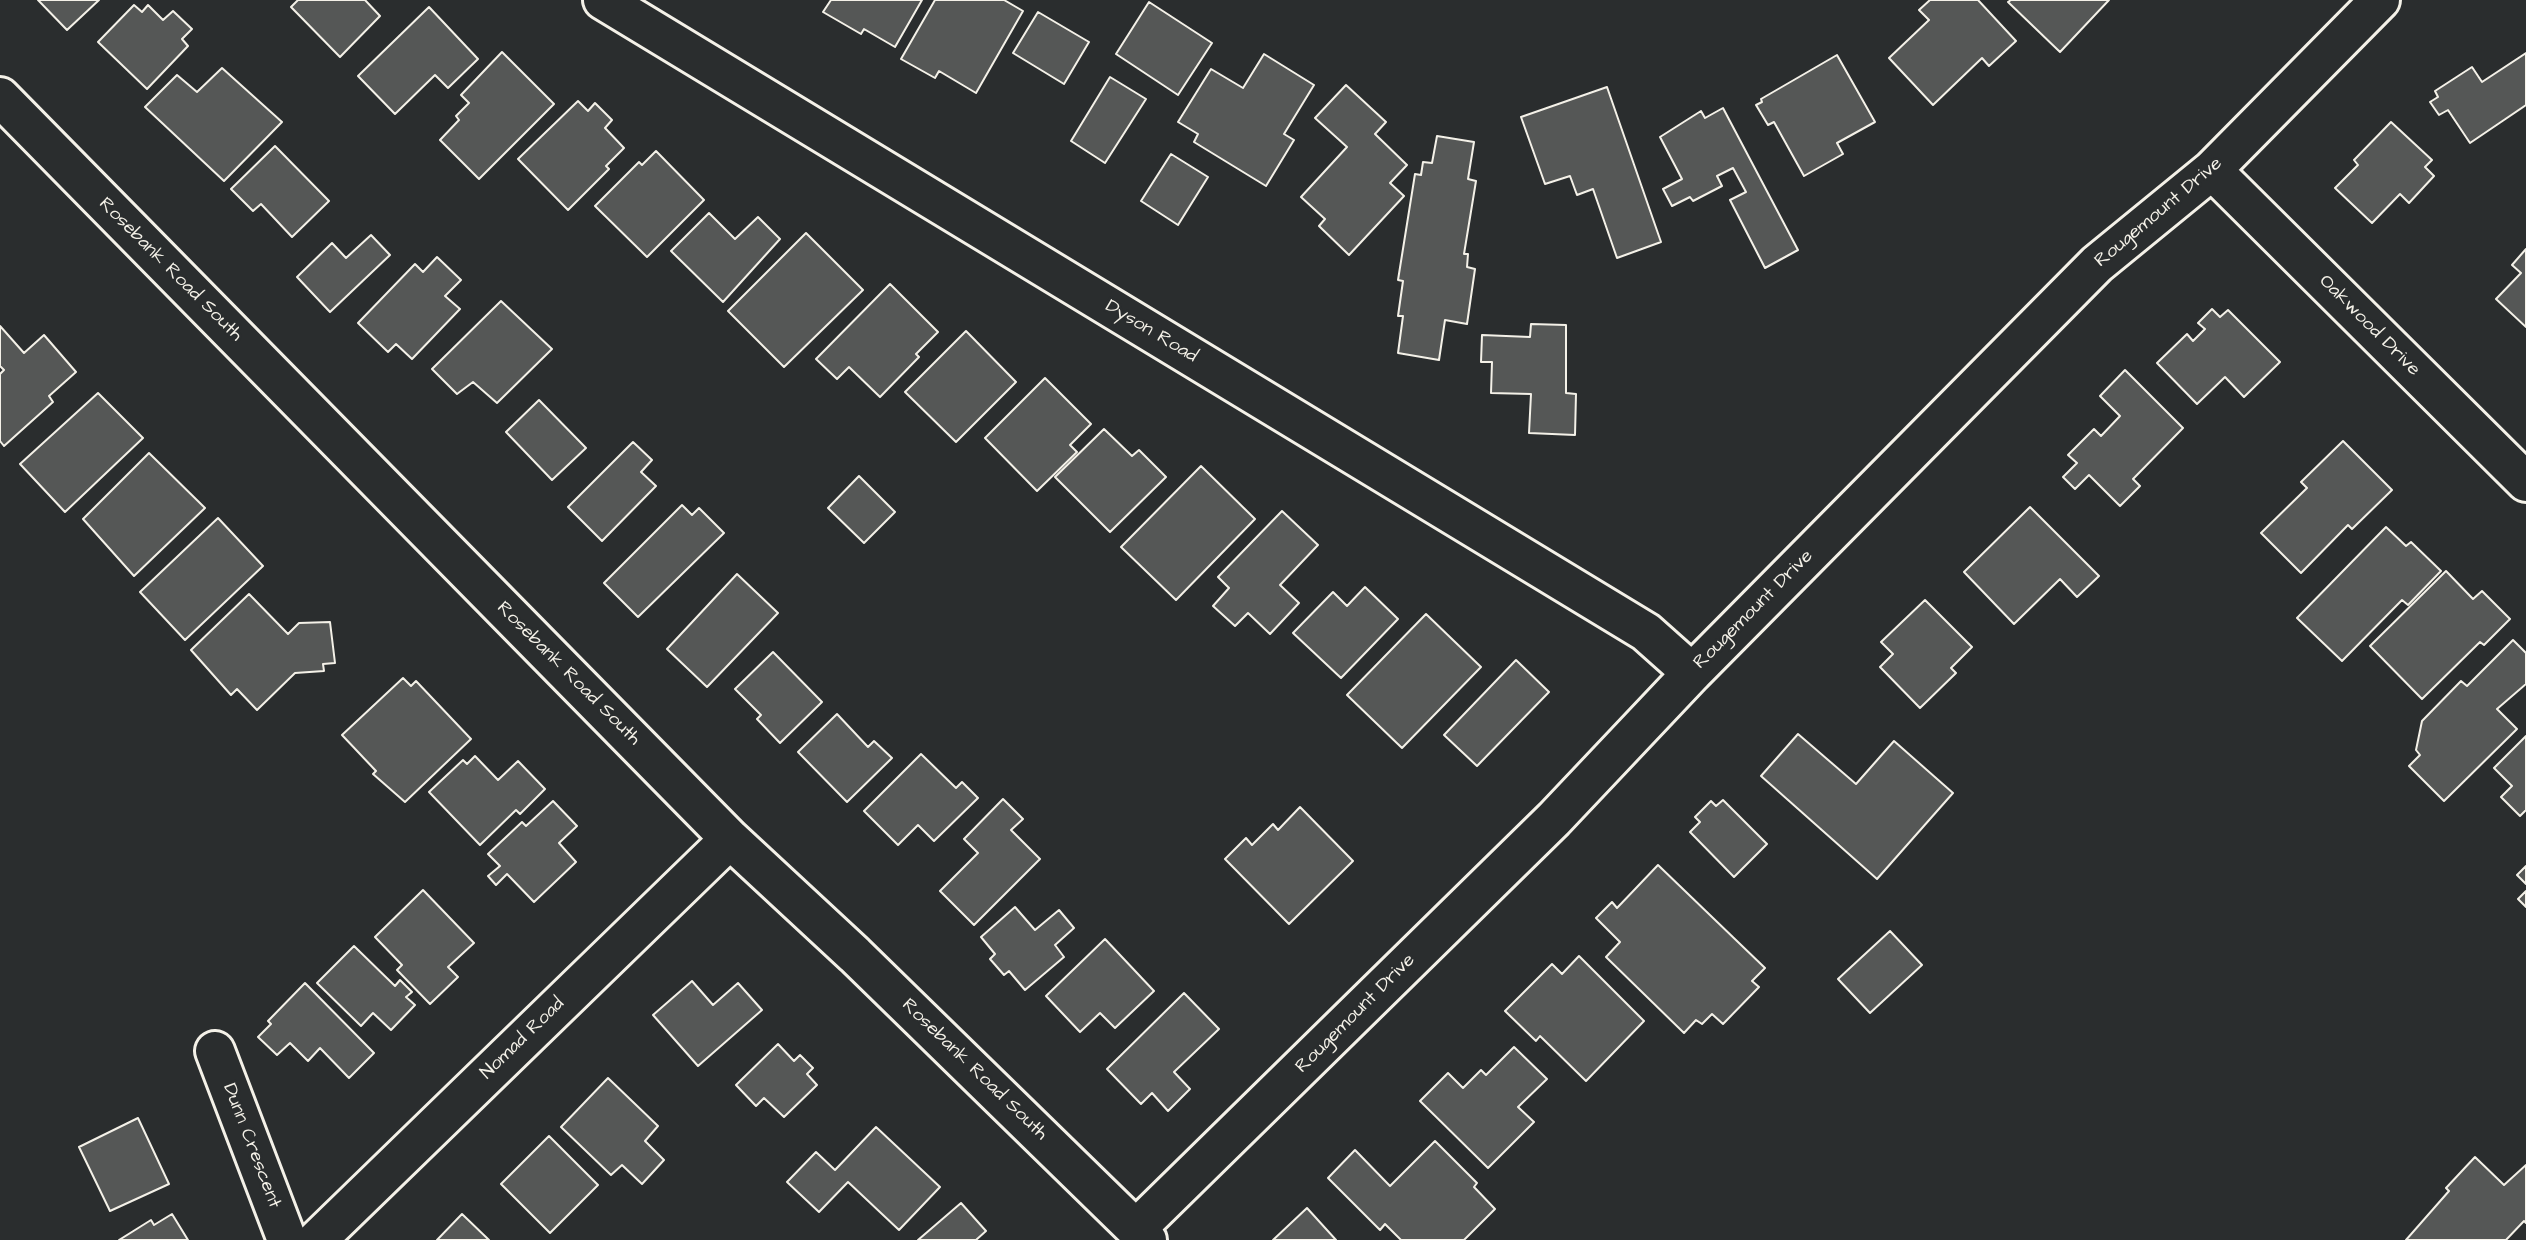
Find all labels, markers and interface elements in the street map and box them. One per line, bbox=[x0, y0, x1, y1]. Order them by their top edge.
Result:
street label: Rougemount Drive bbox=[2091, 153, 2227, 273]
street label: Rosebank Road South bbox=[93, 193, 247, 347]
street label: Oakwood Drive bbox=[2314, 271, 2424, 381]
street label: Dyson Road bbox=[1101, 296, 1201, 368]
street label: Rougemount Drive bbox=[1689, 545, 1819, 675]
street label: Rosebank Road South bbox=[491, 597, 645, 751]
street label: Rougemount Drive bbox=[1291, 949, 1421, 1079]
street label: Nomad Road bbox=[476, 993, 570, 1085]
street label: Rosebank Road South bbox=[896, 994, 1052, 1146]
street label: Dunn Crescent bbox=[217, 1080, 285, 1212]

